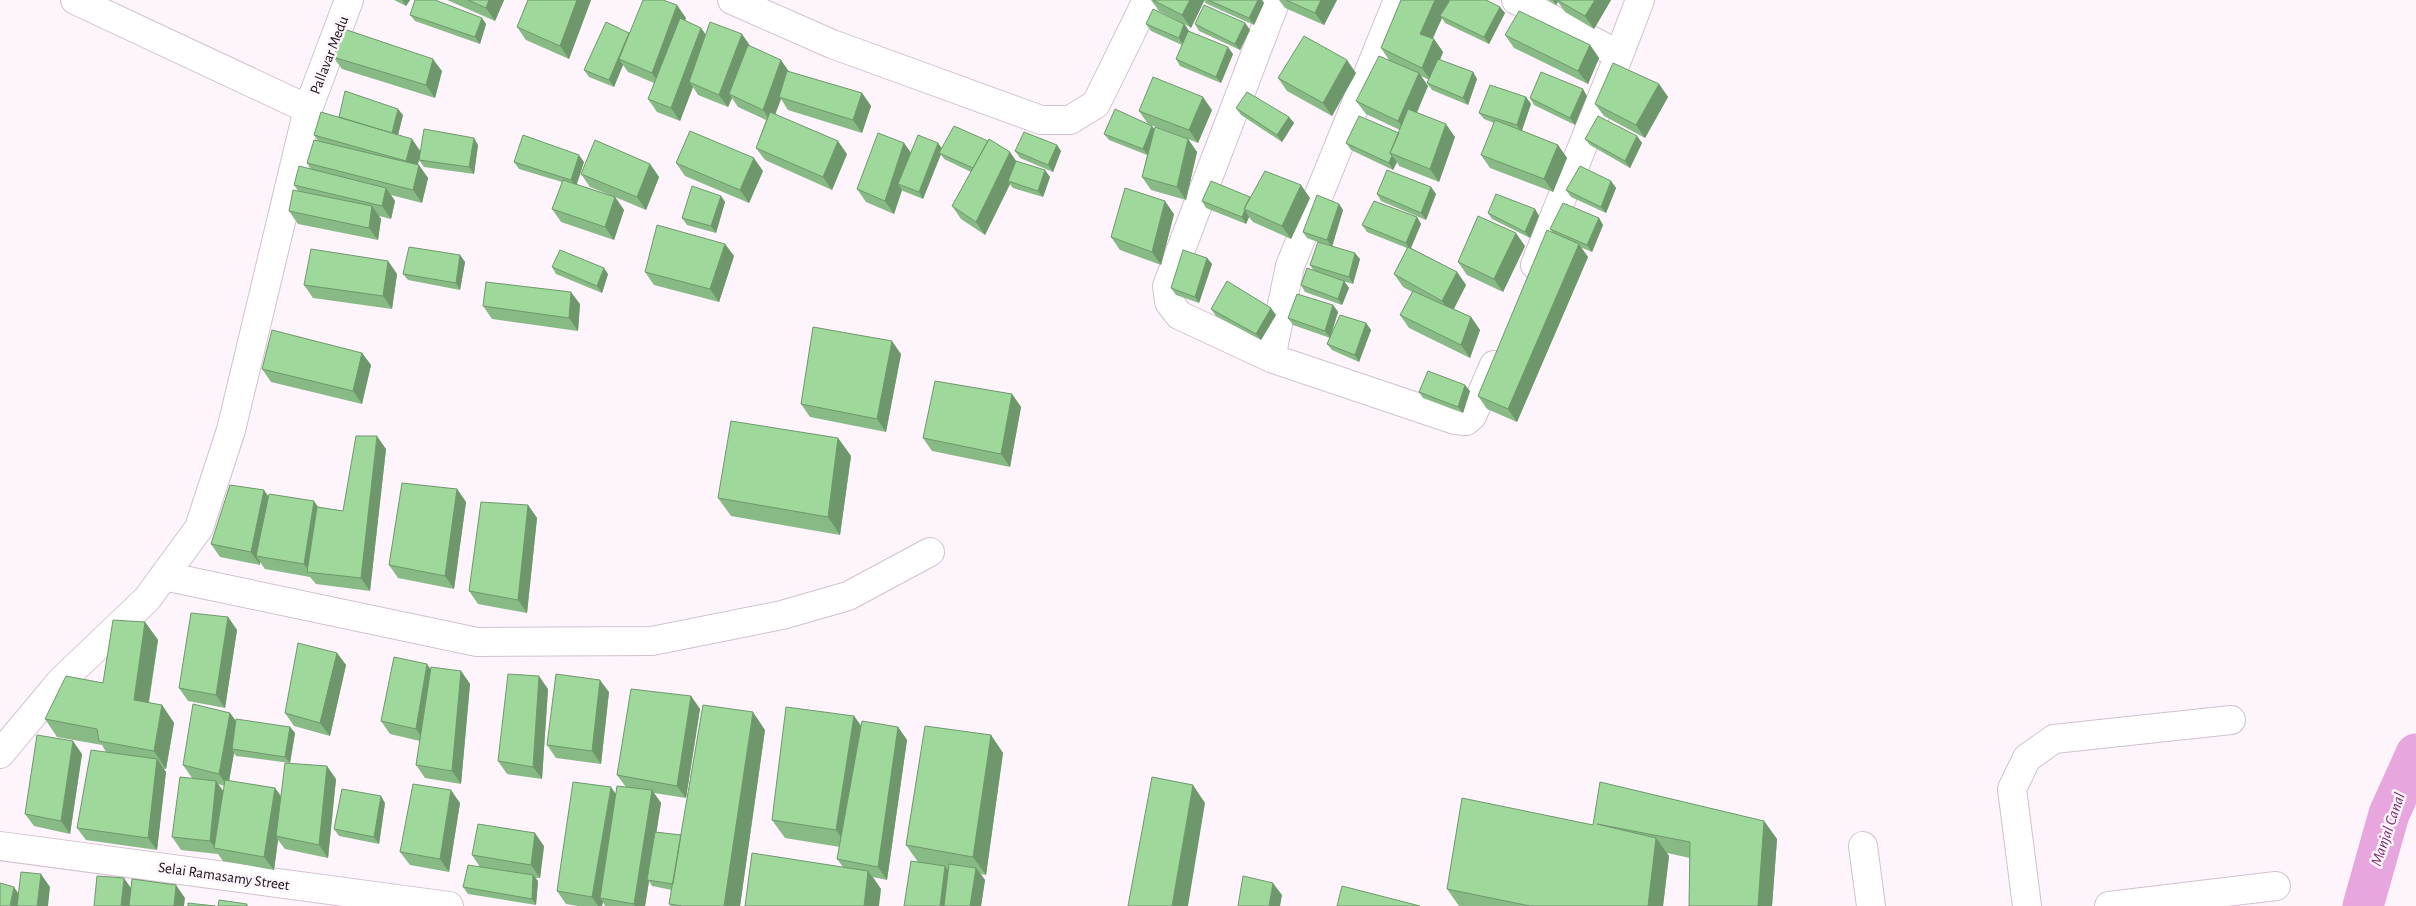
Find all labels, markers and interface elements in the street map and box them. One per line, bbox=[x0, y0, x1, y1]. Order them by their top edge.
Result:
street label: Pallavar Medu bbox=[308, 14, 351, 96]
water label: Manjal Canal bbox=[2368, 791, 2409, 868]
street label: Selai Ramasamy Street bbox=[157, 860, 291, 893]

